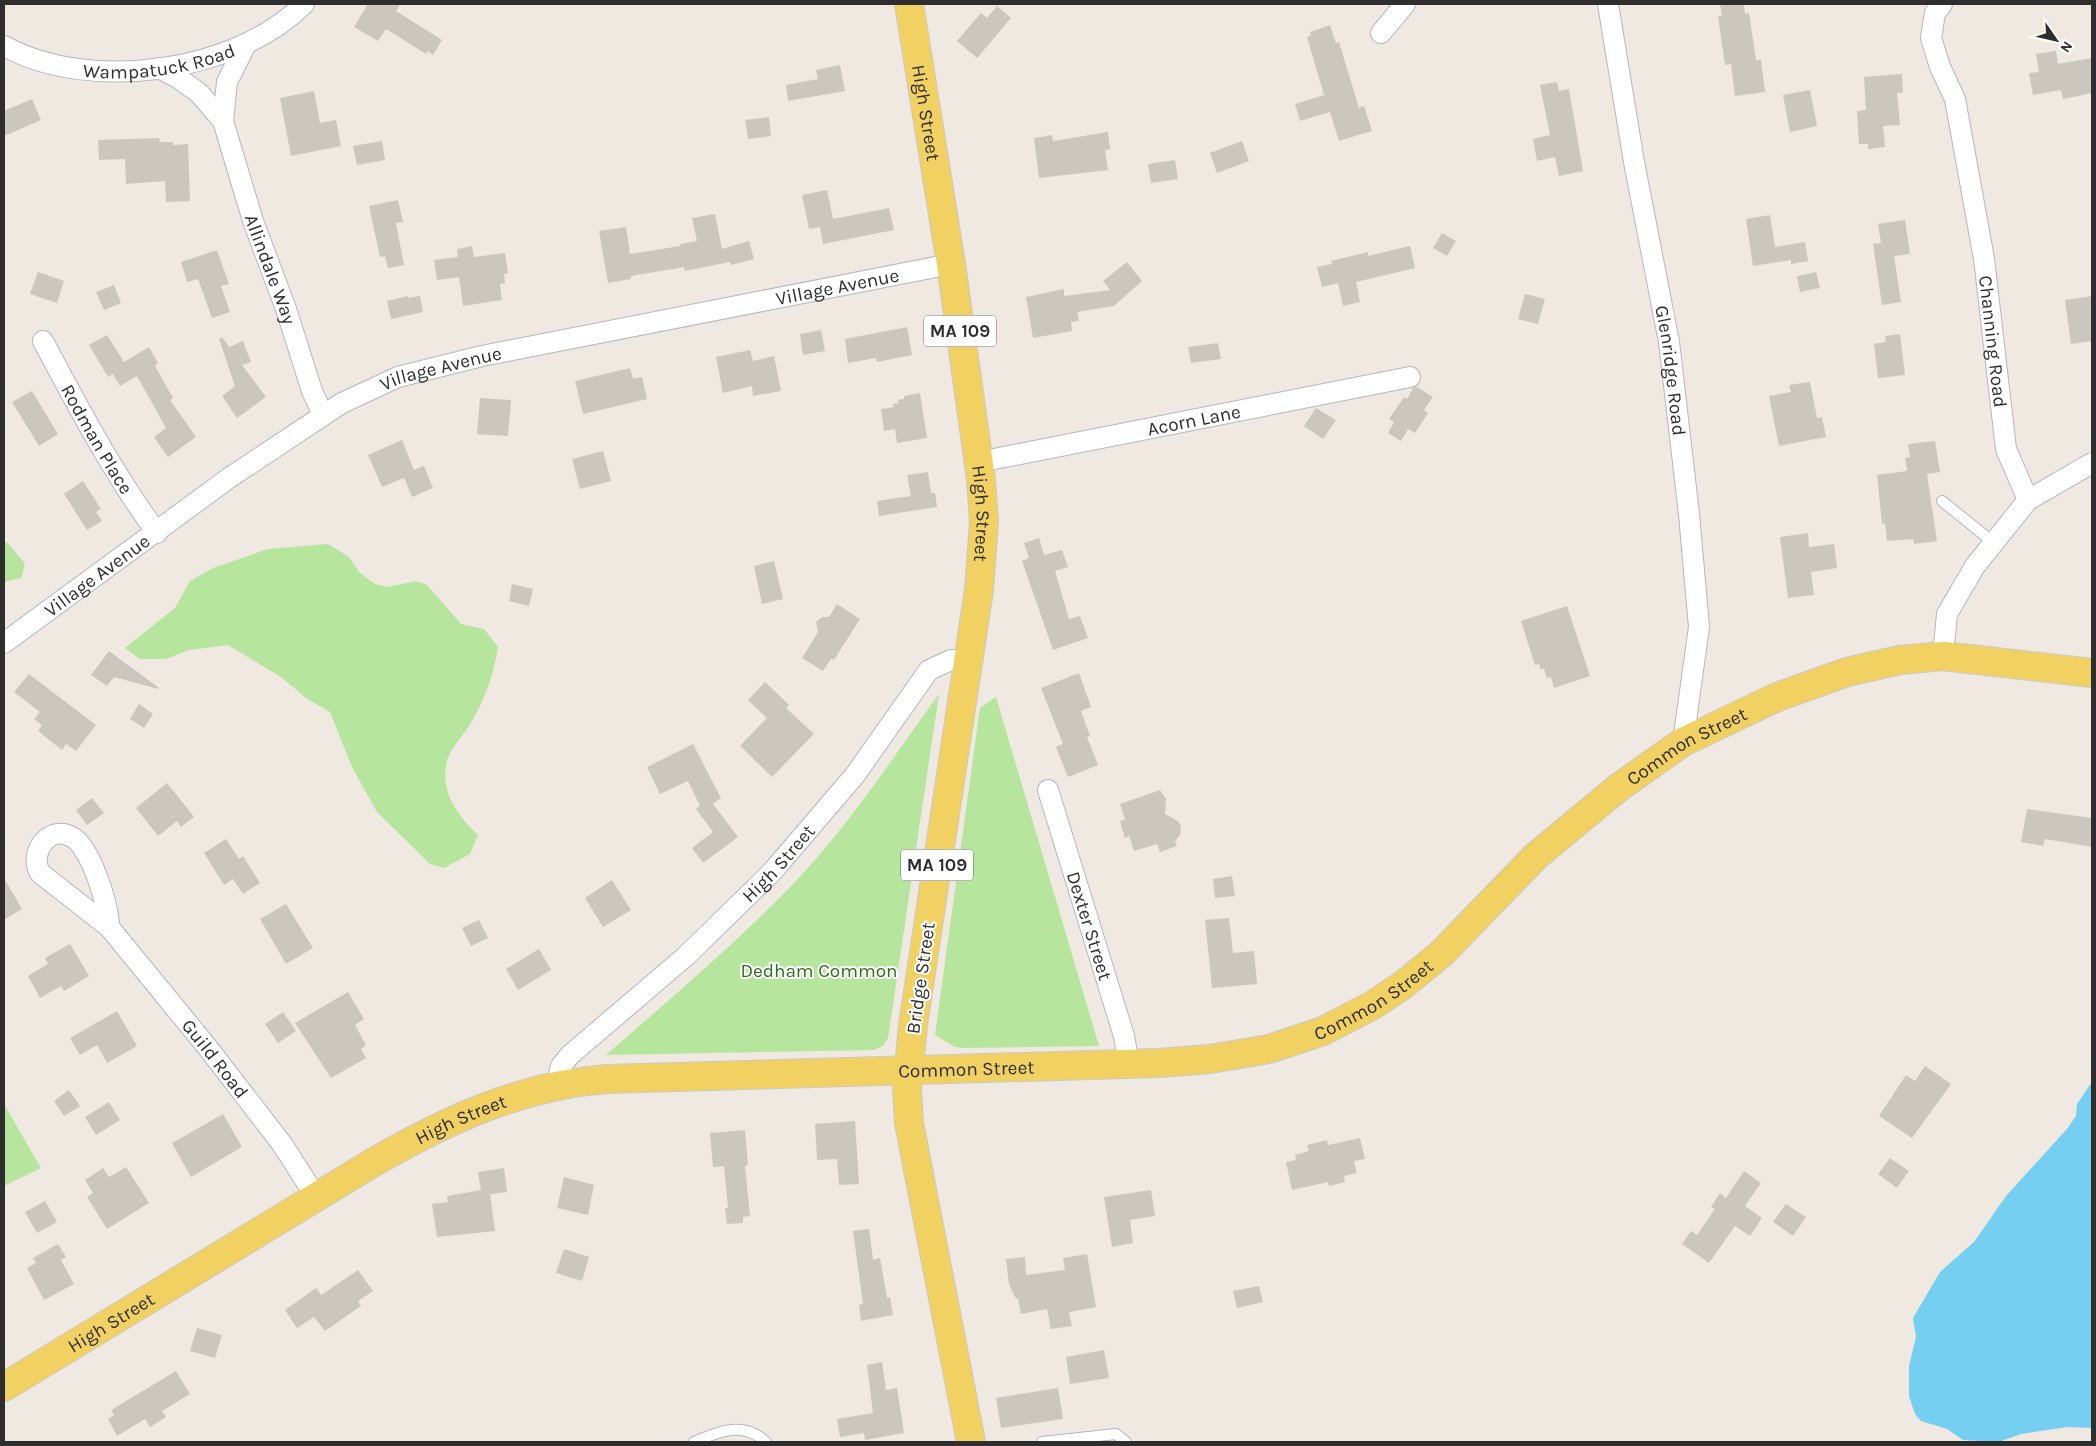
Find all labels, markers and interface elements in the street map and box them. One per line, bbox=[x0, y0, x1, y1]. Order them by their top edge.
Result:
north arrow bbox=[2031, 15, 2081, 65]
text: N bbox=[2057, 38, 2076, 56]
street label: Wampatuck Road bbox=[82, 40, 238, 84]
street label: High Street bbox=[907, 63, 944, 163]
street label: Allindale Way bbox=[240, 212, 300, 327]
street label: Village Avenue bbox=[774, 264, 901, 310]
street label: Channing Road bbox=[1974, 274, 2011, 409]
street label: Glenridge Road bbox=[1650, 304, 1690, 437]
road number: MA 109 bbox=[924, 316, 996, 346]
street label: Village Avenue bbox=[377, 342, 504, 396]
street label: Rodman Place bbox=[56, 381, 137, 498]
street label: Acorn Lane bbox=[1146, 401, 1243, 441]
street label: High Street bbox=[967, 464, 994, 563]
street label: Village Avenue bbox=[40, 530, 154, 622]
street label: Common Street bbox=[1623, 703, 1751, 790]
street label: High Street bbox=[738, 820, 820, 907]
road number: MA 109 bbox=[901, 850, 973, 880]
street label: Dexter Street bbox=[1062, 869, 1116, 983]
street label: Bridge Street bbox=[902, 921, 940, 1035]
street label: Common Street bbox=[1311, 955, 1438, 1045]
park label: Dedham Common bbox=[740, 960, 898, 982]
street label: Guild Road bbox=[177, 1015, 252, 1103]
street label: Common Street bbox=[898, 1057, 1035, 1083]
street label: High Street bbox=[412, 1091, 509, 1149]
street label: High Street bbox=[64, 1288, 159, 1358]

